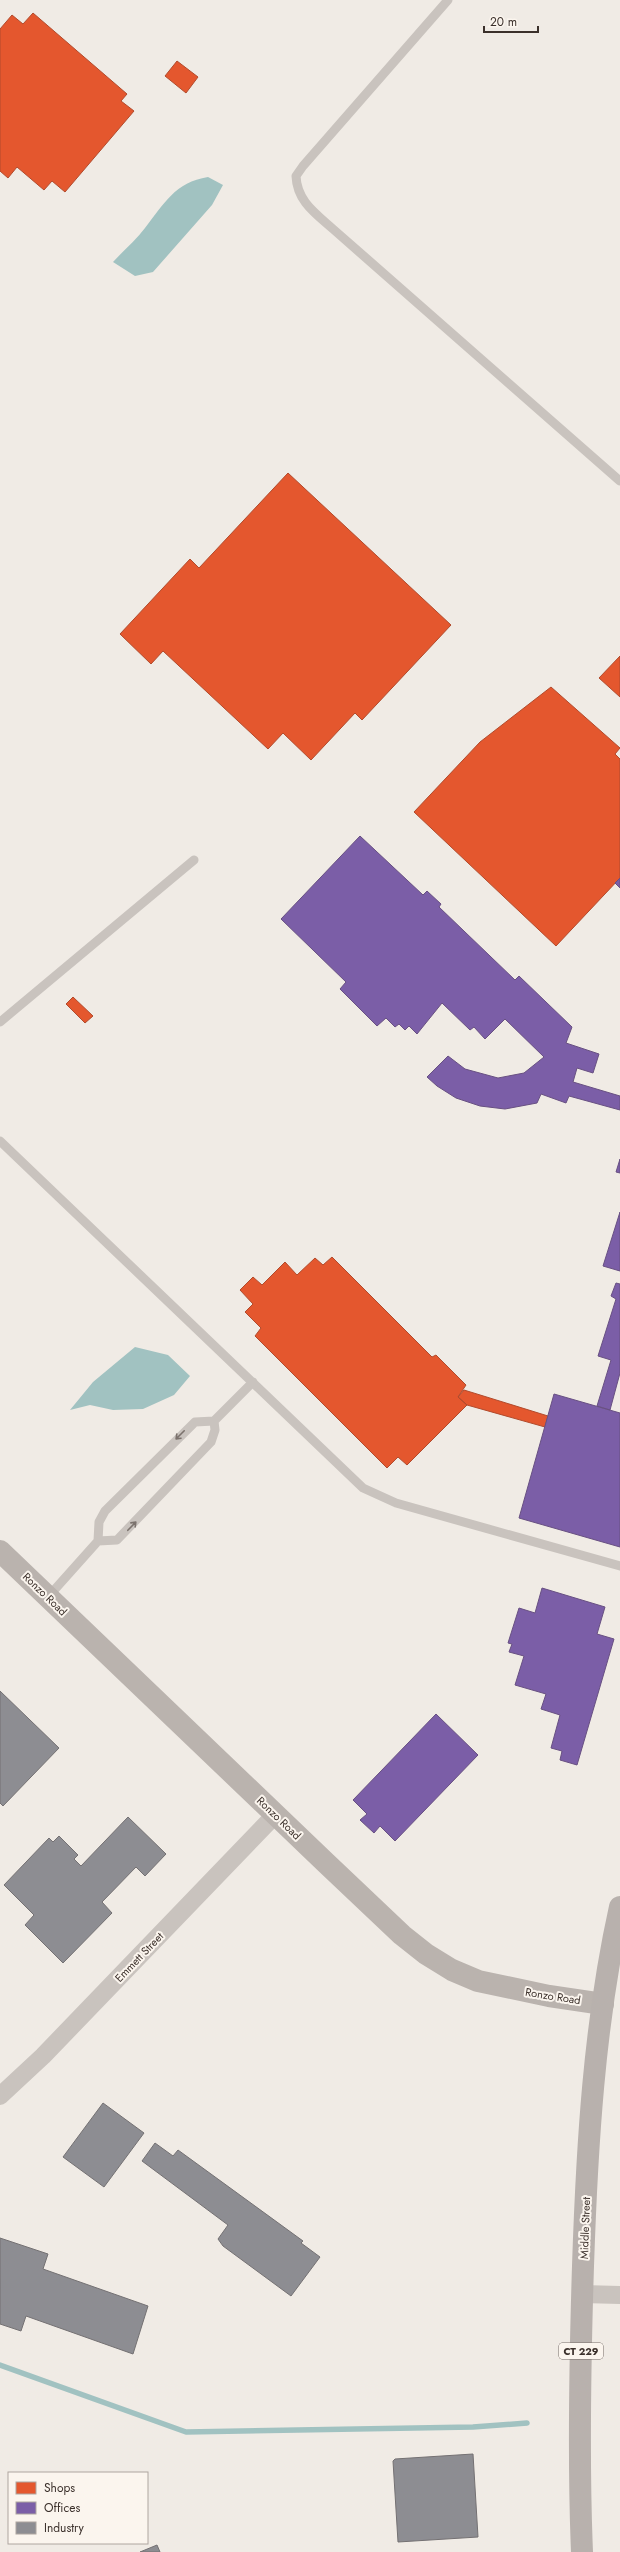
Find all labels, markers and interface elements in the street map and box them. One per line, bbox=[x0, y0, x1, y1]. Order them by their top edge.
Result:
scale bar bbox=[484, 8, 538, 34]
text: 20 m bbox=[490, 13, 517, 31]
one-way arrow bbox=[175, 1430, 185, 1440]
one-way arrow bbox=[127, 1521, 137, 1531]
street label: Ronzo Road bbox=[19, 1569, 71, 1619]
street label: Ronzo Road bbox=[253, 1793, 305, 1843]
street label: Emmett Street bbox=[111, 1928, 167, 1985]
street label: Ronzo Road bbox=[524, 1984, 582, 2008]
street label: Middle Street bbox=[576, 2196, 594, 2259]
road number: CT 229 bbox=[559, 2343, 603, 2359]
legend bbox=[8, 2472, 148, 2544]
text: Shops bbox=[44, 2479, 75, 2497]
text: Offices bbox=[44, 2499, 80, 2517]
text: Industry bbox=[44, 2519, 85, 2537]

